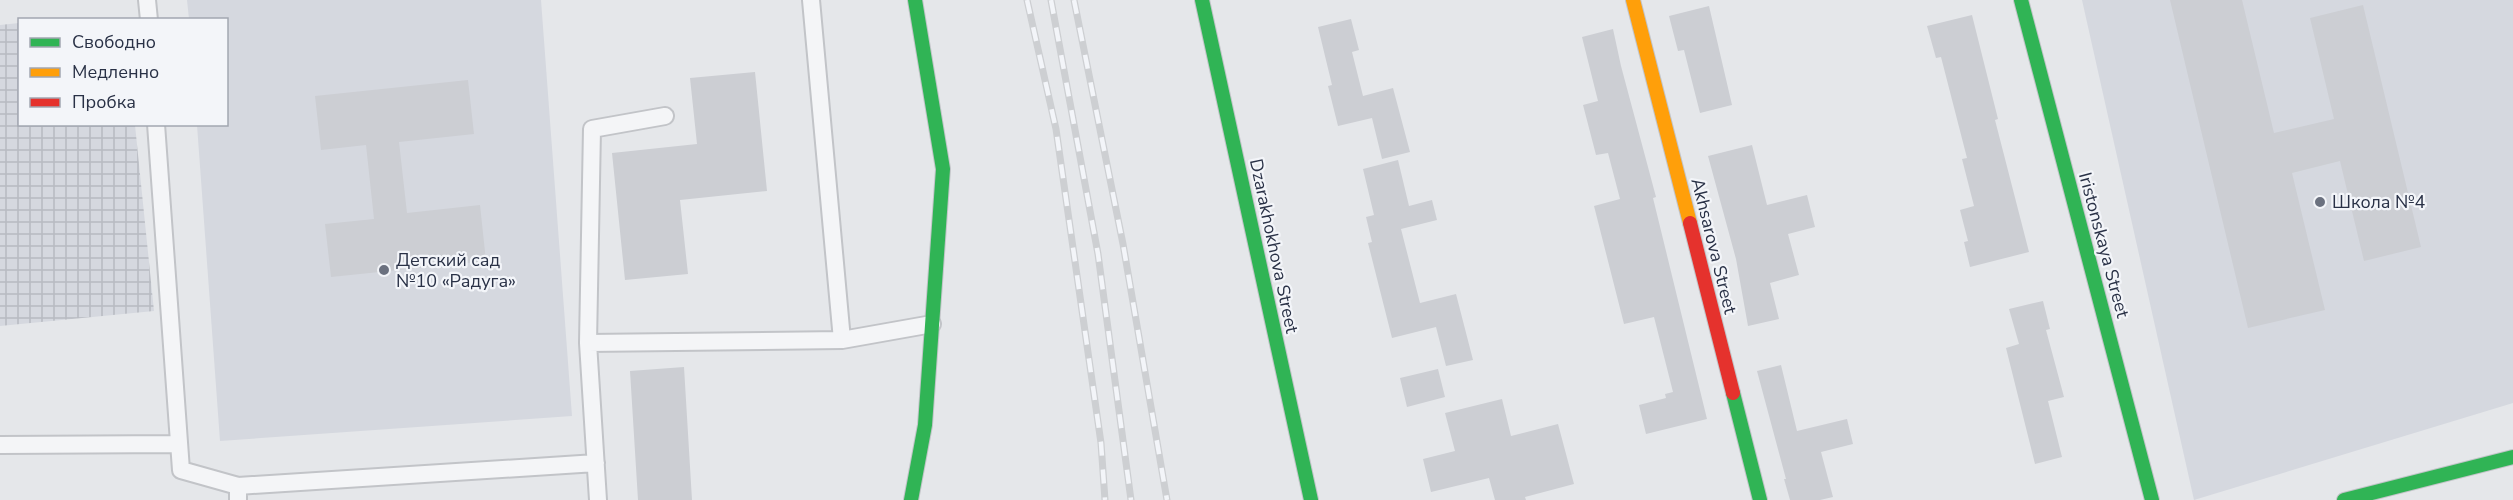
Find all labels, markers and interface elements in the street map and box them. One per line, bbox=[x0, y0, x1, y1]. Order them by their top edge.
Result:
legend bbox=[18, 18, 228, 126]
text: Свободно bbox=[72, 30, 156, 54]
text: Медленно bbox=[72, 60, 159, 84]
text: Пробка bbox=[72, 90, 136, 114]
street label: Dzarakhokhova Street bbox=[1244, 157, 1304, 336]
street label: Iristonskaya Street bbox=[2073, 170, 2135, 321]
street label: Akhsarova Street bbox=[1686, 176, 1743, 317]
place label: Школа №4 bbox=[2332, 190, 2426, 214]
marker: Школа №4 bbox=[2313, 195, 2327, 209]
place label: Детский сад №10 «Радуга» bbox=[396, 248, 516, 293]
marker: Детский сад №10 «Радуга» bbox=[377, 263, 391, 277]

